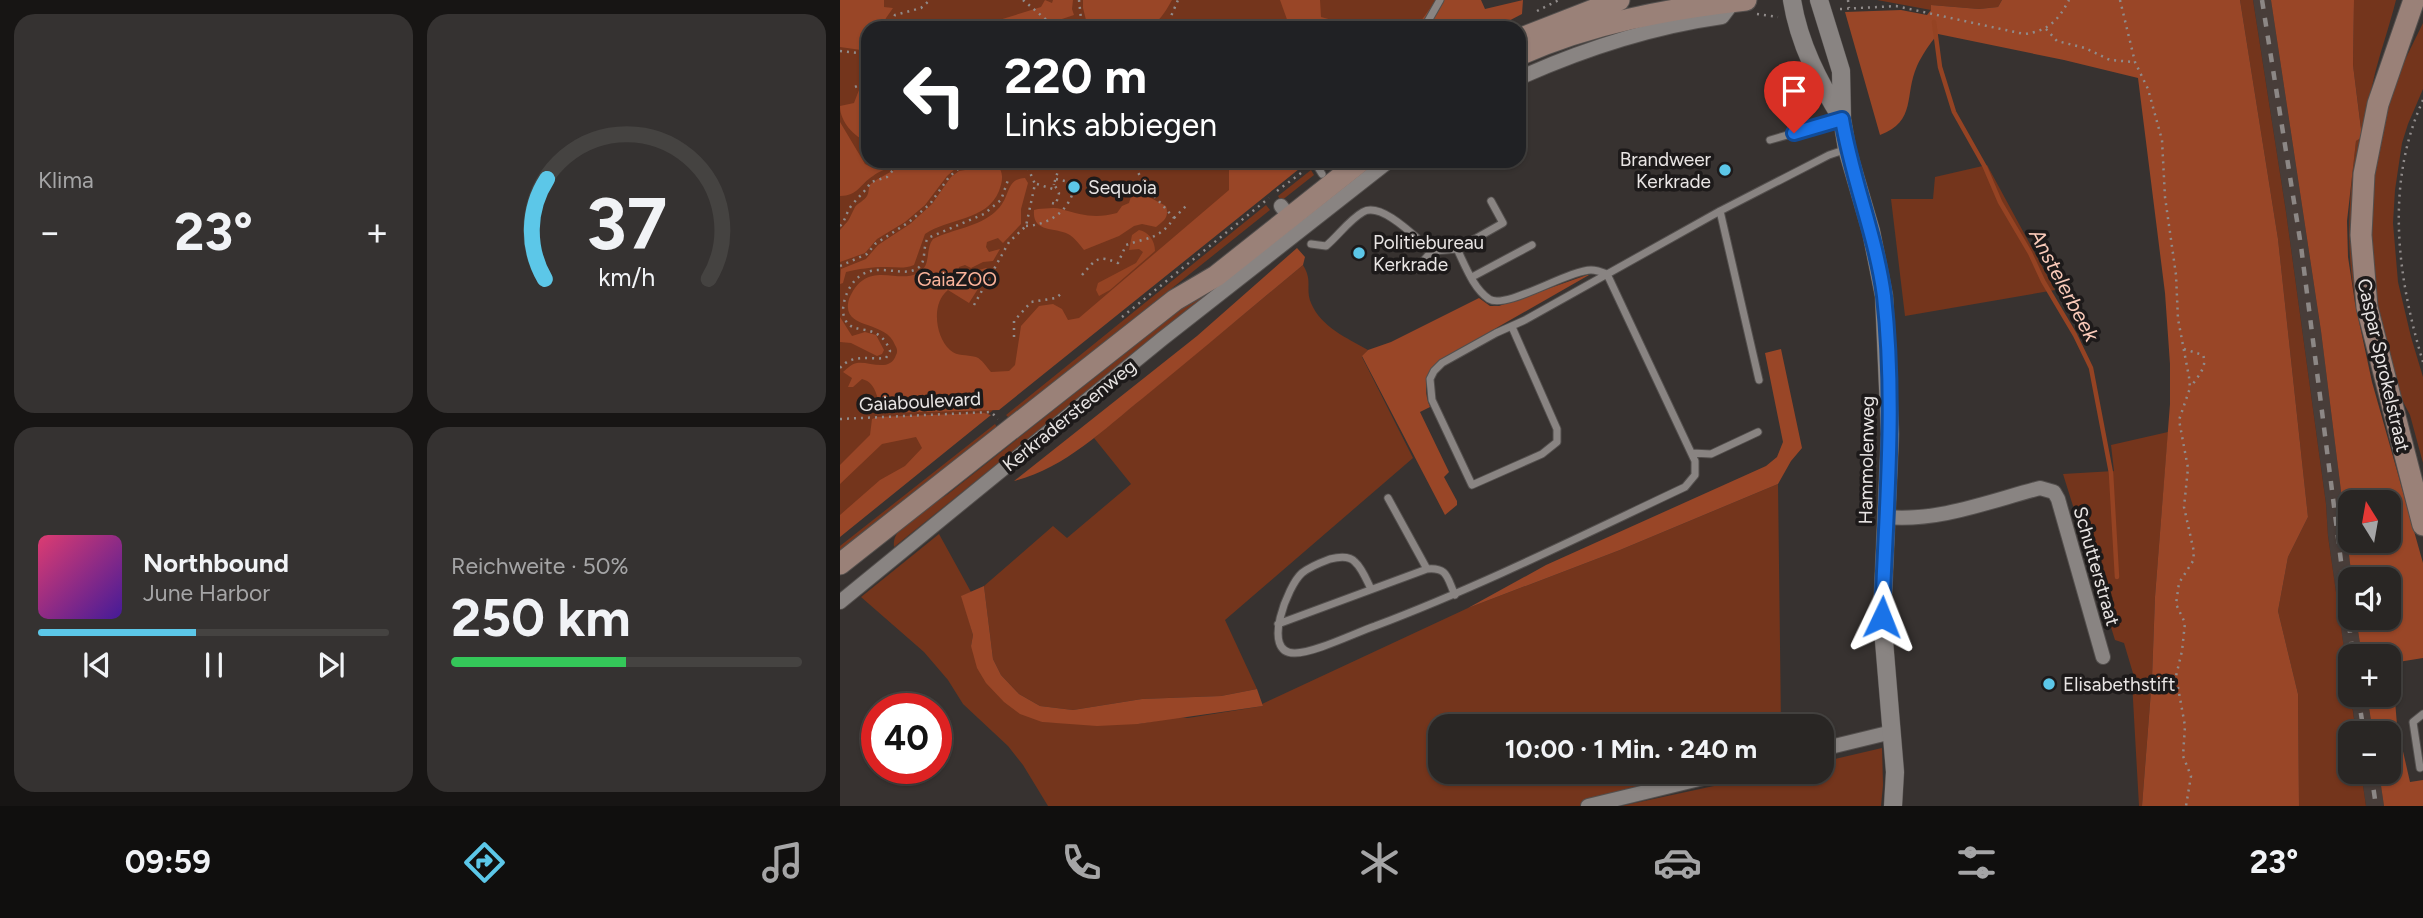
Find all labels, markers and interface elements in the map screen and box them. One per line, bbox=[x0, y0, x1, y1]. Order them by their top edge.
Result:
text: 220 m bbox=[1004, 46, 1147, 105]
icon: left bbox=[889, 49, 980, 140]
pin bbox=[1764, 61, 1824, 133]
icon: arrive bbox=[1775, 72, 1813, 110]
text: Links abbiegen bbox=[1004, 106, 1217, 144]
place label: Brandweer Kerkrade bbox=[1620, 148, 1712, 193]
marker: Brandweer Kerkrade bbox=[1717, 162, 1733, 178]
text: Klima bbox=[38, 166, 94, 194]
place label: Sequoia bbox=[1088, 176, 1157, 199]
marker: Sequoia bbox=[1066, 179, 1082, 195]
text: 37 bbox=[586, 181, 667, 268]
text: 23° bbox=[174, 201, 253, 263]
text: − bbox=[38, 209, 62, 255]
text: + bbox=[365, 209, 389, 255]
water label: Anstelerbeek bbox=[2024, 223, 2105, 346]
place label: Politiebureau Kerkrade bbox=[1373, 231, 1484, 276]
marker: Politiebureau Kerkrade bbox=[1351, 245, 1367, 261]
text: km/h bbox=[598, 262, 655, 292]
park label: GaiaZOO bbox=[917, 268, 997, 291]
street label: Caspar Sprokelstraat bbox=[2352, 276, 2415, 454]
street label: Kerkradersteenweg bbox=[998, 355, 1141, 476]
street label: Gaiaboulevard bbox=[858, 387, 982, 416]
street label: Hammolenweg bbox=[1854, 396, 1879, 524]
north arrow bbox=[2338, 490, 2401, 553]
map controls bbox=[2338, 490, 2401, 784]
street label: Schutterstraat bbox=[2068, 504, 2125, 629]
text: Northbound bbox=[143, 547, 289, 579]
text: Reichweite · 50% bbox=[451, 552, 629, 580]
button: sound bbox=[2338, 567, 2401, 630]
text: June Harbor bbox=[143, 579, 270, 607]
position arrow bbox=[1845, 580, 1919, 654]
text: 250 km bbox=[451, 587, 631, 649]
button: + bbox=[2338, 644, 2401, 707]
icon: previous bbox=[78, 646, 116, 684]
icon: pause bbox=[195, 646, 233, 684]
icon: next bbox=[312, 646, 350, 684]
place label: Elisabethstift bbox=[2063, 673, 2175, 696]
marker: Elisabethstift bbox=[2041, 676, 2057, 692]
speed limit sign: 40 bbox=[861, 693, 952, 784]
button: − bbox=[2338, 721, 2401, 784]
text: 10:00 · 1 Min. · 240 m bbox=[1505, 733, 1757, 765]
icon: directions bbox=[460, 838, 509, 887]
icon: music bbox=[758, 838, 807, 887]
icon: phone bbox=[1057, 838, 1106, 887]
icon: climate bbox=[1355, 838, 1404, 887]
icon: car bbox=[1653, 838, 1702, 887]
icon: filters bbox=[1952, 838, 2001, 887]
text: 09:59 bbox=[125, 843, 211, 881]
text: 23° bbox=[2250, 843, 2298, 881]

